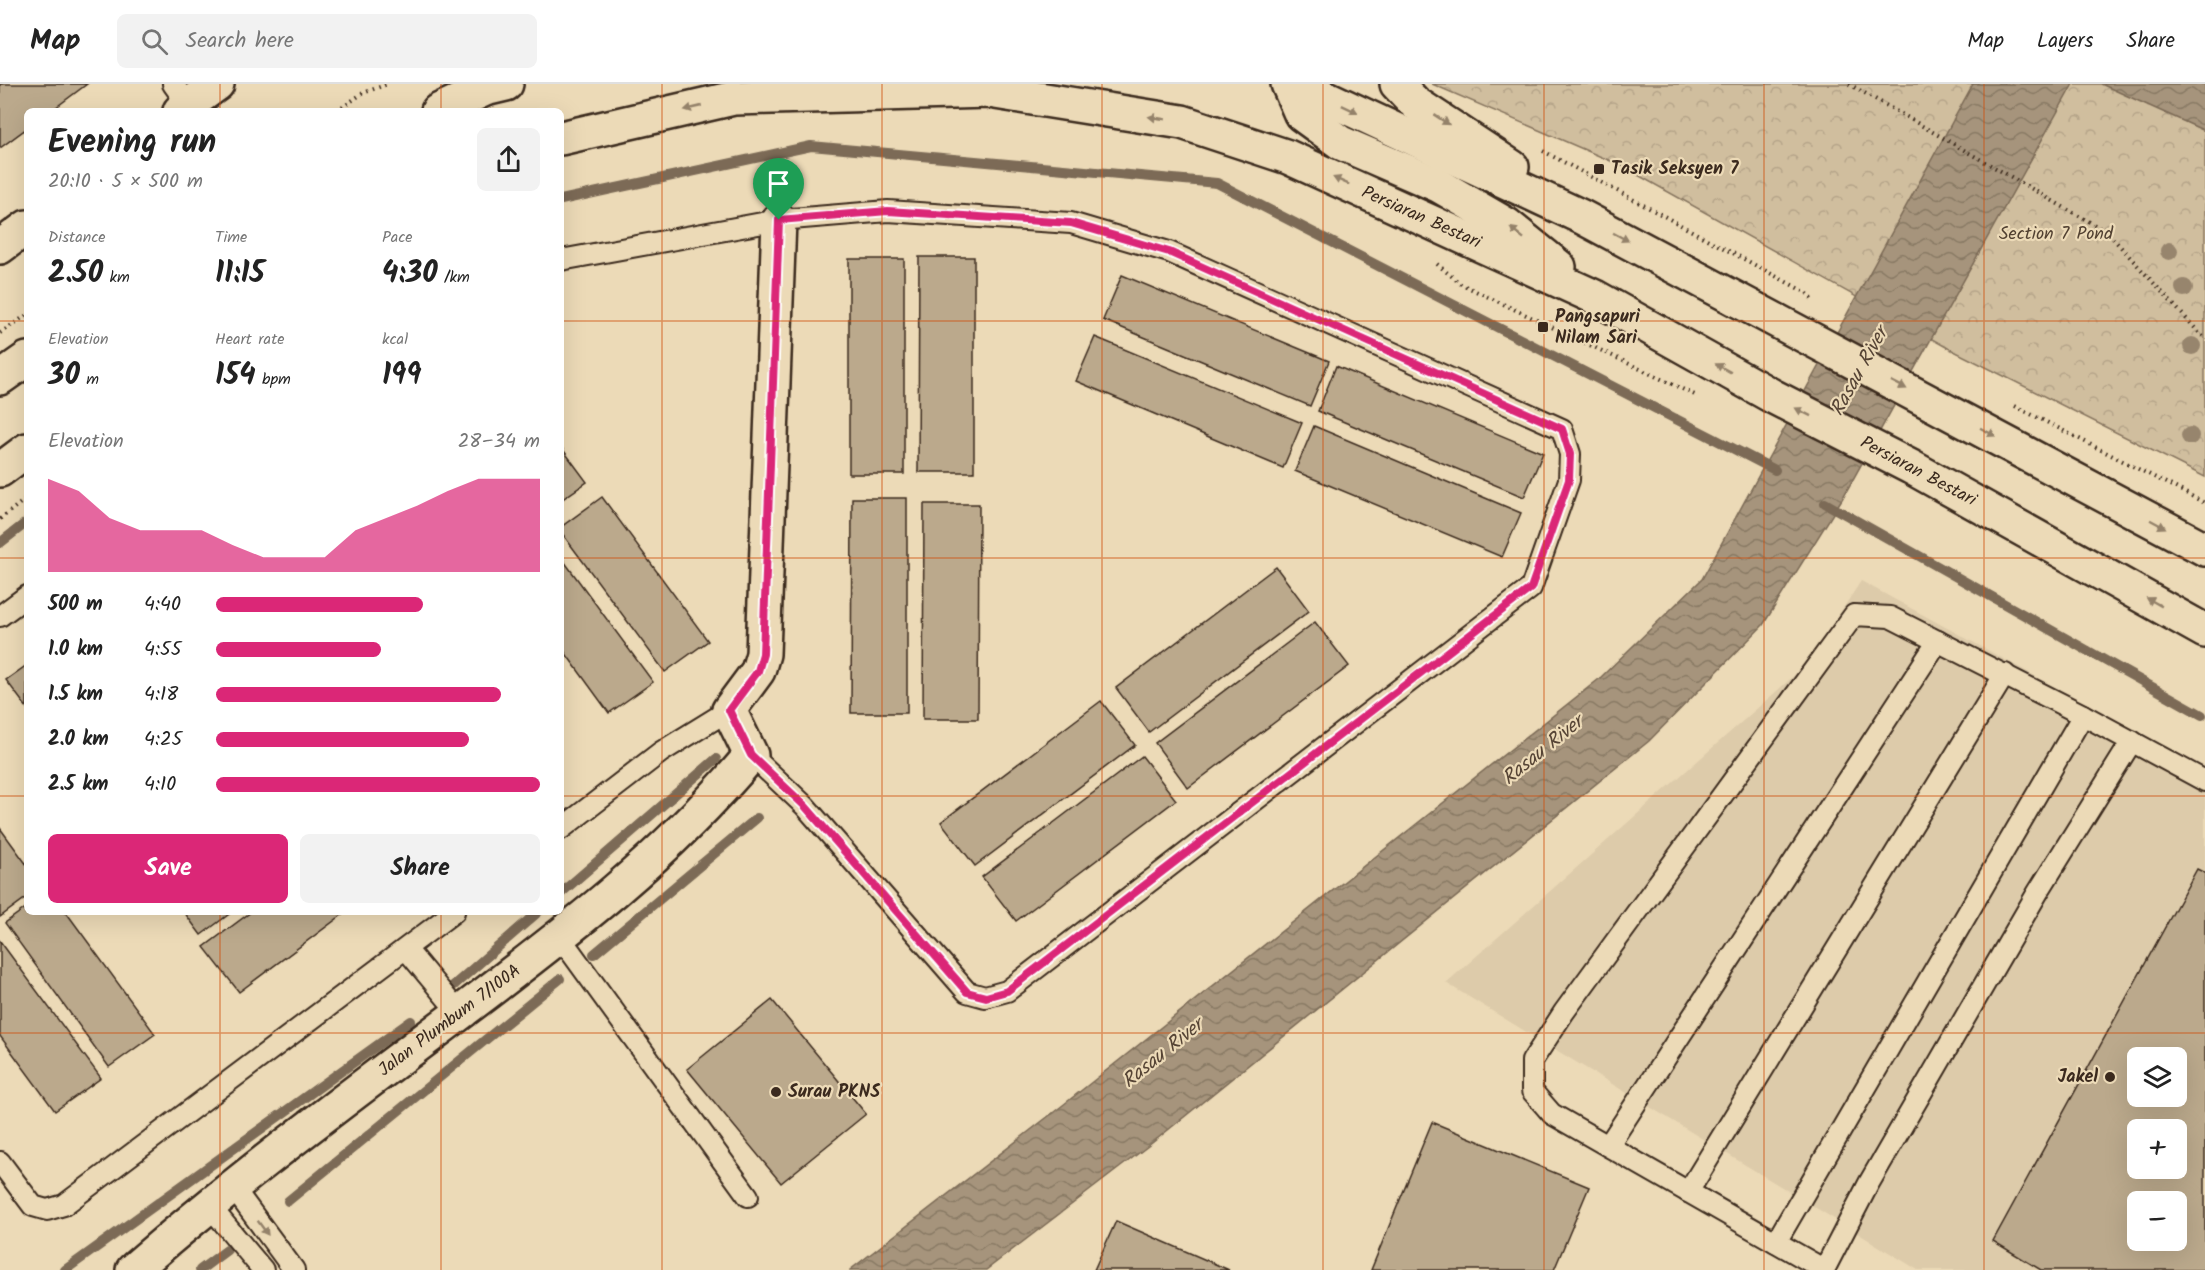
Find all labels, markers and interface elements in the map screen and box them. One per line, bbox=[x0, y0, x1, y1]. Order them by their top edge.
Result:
search box bbox=[117, 14, 537, 68]
text: Map bbox=[30, 19, 81, 64]
text: Search here bbox=[186, 24, 294, 59]
icon: search bbox=[138, 25, 171, 58]
text: Map bbox=[1967, 25, 2004, 58]
text: Layers bbox=[2037, 25, 2093, 58]
text: Share bbox=[2126, 25, 2175, 58]
one-way arrow bbox=[683, 104, 702, 113]
one-way arrow bbox=[1341, 104, 1358, 113]
one-way arrow bbox=[1147, 113, 1166, 122]
one-way arrow bbox=[1434, 115, 1450, 126]
text: Evening run bbox=[48, 117, 216, 170]
button: share bbox=[477, 128, 540, 191]
place label: Tasik Seksyen 7 bbox=[1611, 155, 1739, 184]
pin bbox=[753, 158, 804, 220]
marker: Tasik Seksyen 7 bbox=[1592, 162, 1606, 176]
text: 20:10 · 5 × 500 m bbox=[48, 166, 203, 198]
icon: arrive bbox=[762, 167, 795, 200]
one-way arrow bbox=[1332, 176, 1350, 185]
street label: Persiaran Bestari bbox=[1356, 179, 1486, 258]
park label: Section 7 Pond bbox=[1999, 220, 2114, 249]
text: Distance bbox=[48, 225, 106, 250]
text: Time bbox=[215, 225, 247, 250]
text: Pace bbox=[382, 225, 413, 250]
one-way arrow bbox=[1509, 227, 1525, 240]
one-way arrow bbox=[1613, 232, 1630, 242]
text: 2.50 bbox=[48, 250, 103, 298]
text: 11:15 bbox=[215, 250, 265, 298]
text: 4:30 bbox=[382, 250, 438, 298]
text: km bbox=[103, 265, 130, 290]
text: /km bbox=[438, 265, 470, 290]
place label: Pangsapuri Nilam Sari bbox=[1555, 303, 1640, 353]
water label: Rasau River bbox=[1822, 318, 1900, 422]
marker: Pangsapuri Nilam Sari bbox=[1536, 320, 1550, 334]
text: Elevation bbox=[48, 327, 109, 352]
text: Heart rate bbox=[215, 327, 285, 352]
text: kcal bbox=[382, 327, 408, 352]
text: 30 bbox=[48, 352, 80, 400]
text: 154 bbox=[215, 352, 256, 400]
text: 199 bbox=[382, 352, 421, 400]
one-way arrow bbox=[1714, 363, 1731, 373]
text: m bbox=[80, 367, 99, 392]
text: bpm bbox=[256, 367, 291, 392]
one-way arrow bbox=[1890, 379, 1908, 389]
one-way arrow bbox=[1795, 407, 1812, 416]
text: Elevation bbox=[48, 426, 124, 458]
text: 28–34 m bbox=[458, 426, 540, 458]
one-way arrow bbox=[1980, 427, 1997, 437]
street label: Persiaran Bestari bbox=[1855, 429, 1982, 515]
one-way arrow bbox=[2150, 519, 2167, 529]
text: 500 m bbox=[48, 589, 103, 621]
text: 4:40 bbox=[144, 589, 181, 621]
one-way arrow bbox=[2145, 597, 2162, 607]
text: 1.0 km bbox=[48, 634, 103, 666]
text: 4:55 bbox=[144, 634, 181, 666]
text: 1.5 km bbox=[48, 679, 103, 711]
text: 4:18 bbox=[144, 679, 178, 711]
water label: Rasau River bbox=[1495, 705, 1594, 794]
text: 2.0 km bbox=[48, 724, 109, 756]
text: 4:25 bbox=[144, 724, 182, 756]
text: 2.5 km bbox=[48, 769, 108, 801]
text: 4:10 bbox=[144, 769, 176, 801]
button: Save bbox=[48, 834, 288, 903]
button: Share bbox=[300, 834, 540, 903]
street label: Jalan Plumbum 7/100A bbox=[372, 957, 528, 1085]
water label: Rasau River bbox=[1115, 1008, 1214, 1097]
map controls bbox=[2127, 1047, 2187, 1251]
button: layers bbox=[2127, 1047, 2187, 1107]
place label: Jakel bbox=[2058, 1063, 2098, 1092]
marker: Jakel bbox=[2103, 1070, 2117, 1084]
place label: Surau PKNS bbox=[788, 1078, 880, 1107]
marker: Surau PKNS bbox=[769, 1085, 783, 1099]
button: + bbox=[2127, 1119, 2187, 1179]
button: − bbox=[2127, 1191, 2187, 1251]
one-way arrow bbox=[257, 1220, 269, 1236]

